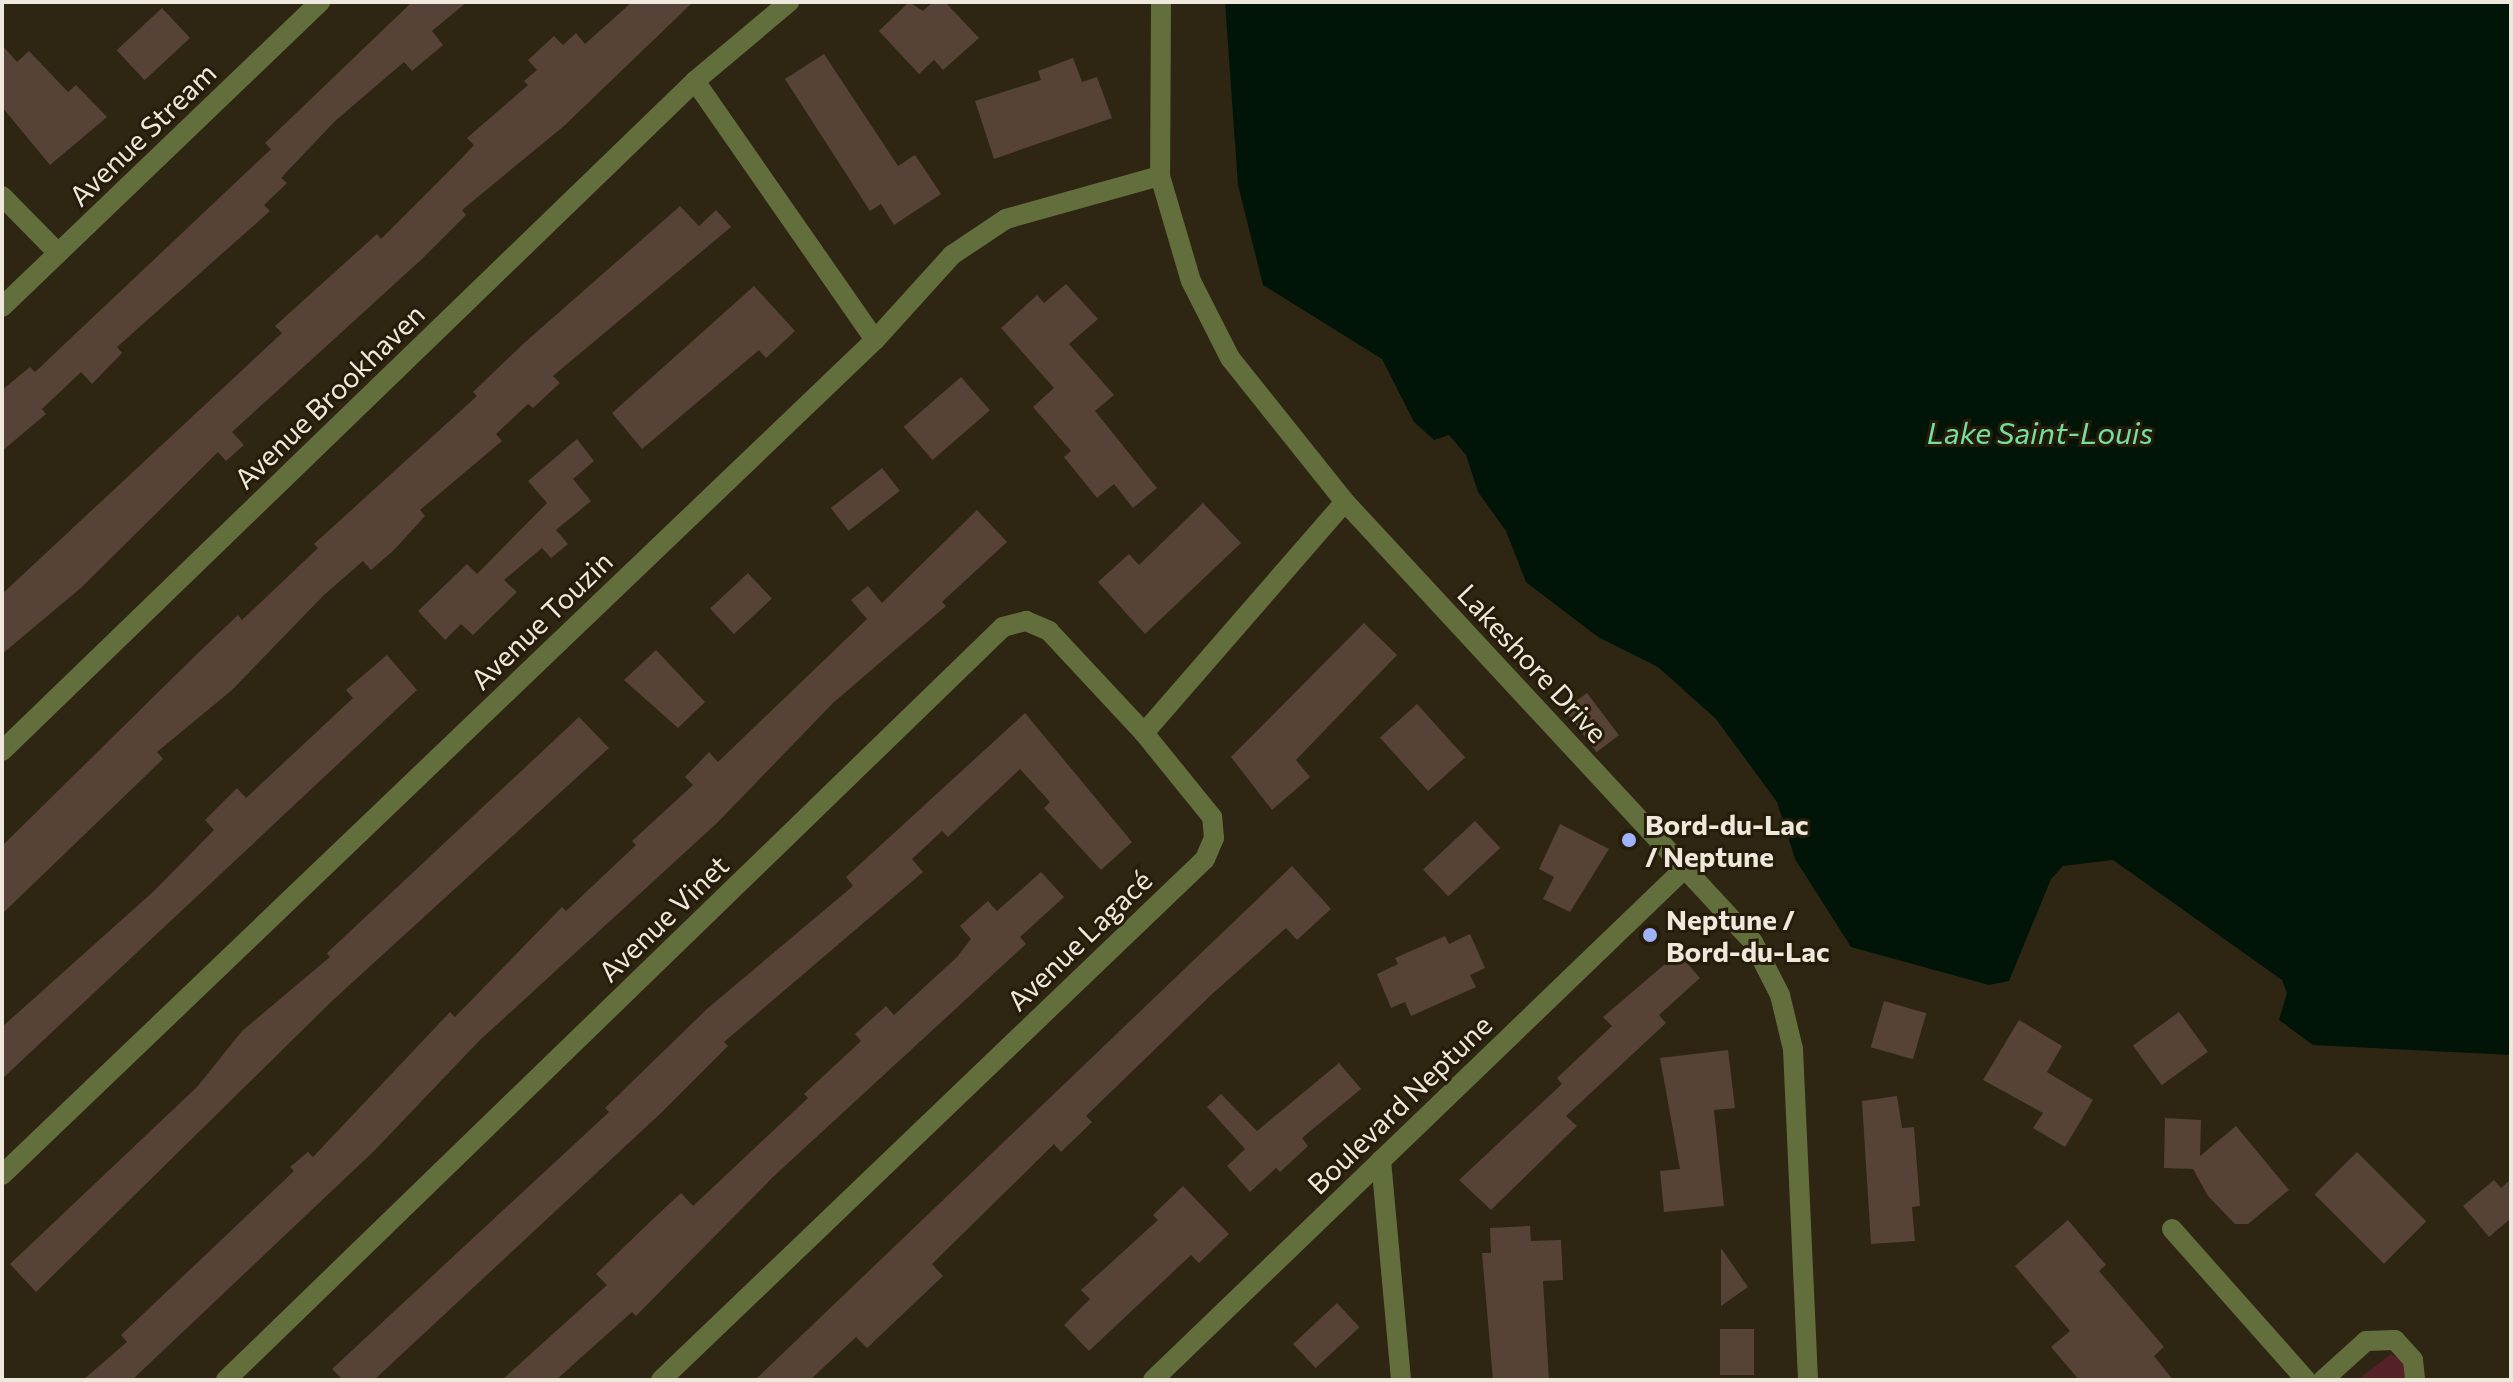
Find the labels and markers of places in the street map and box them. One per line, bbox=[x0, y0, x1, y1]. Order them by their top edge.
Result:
place label: Bord-du-Lac / Neptune bbox=[1645, 807, 1809, 873]
marker: Bord-du-Lac / Neptune bbox=[1620, 831, 1638, 849]
place label: Neptune / Bord-du-Lac bbox=[1666, 902, 1830, 968]
marker: Neptune / Bord-du-Lac bbox=[1641, 926, 1659, 944]

